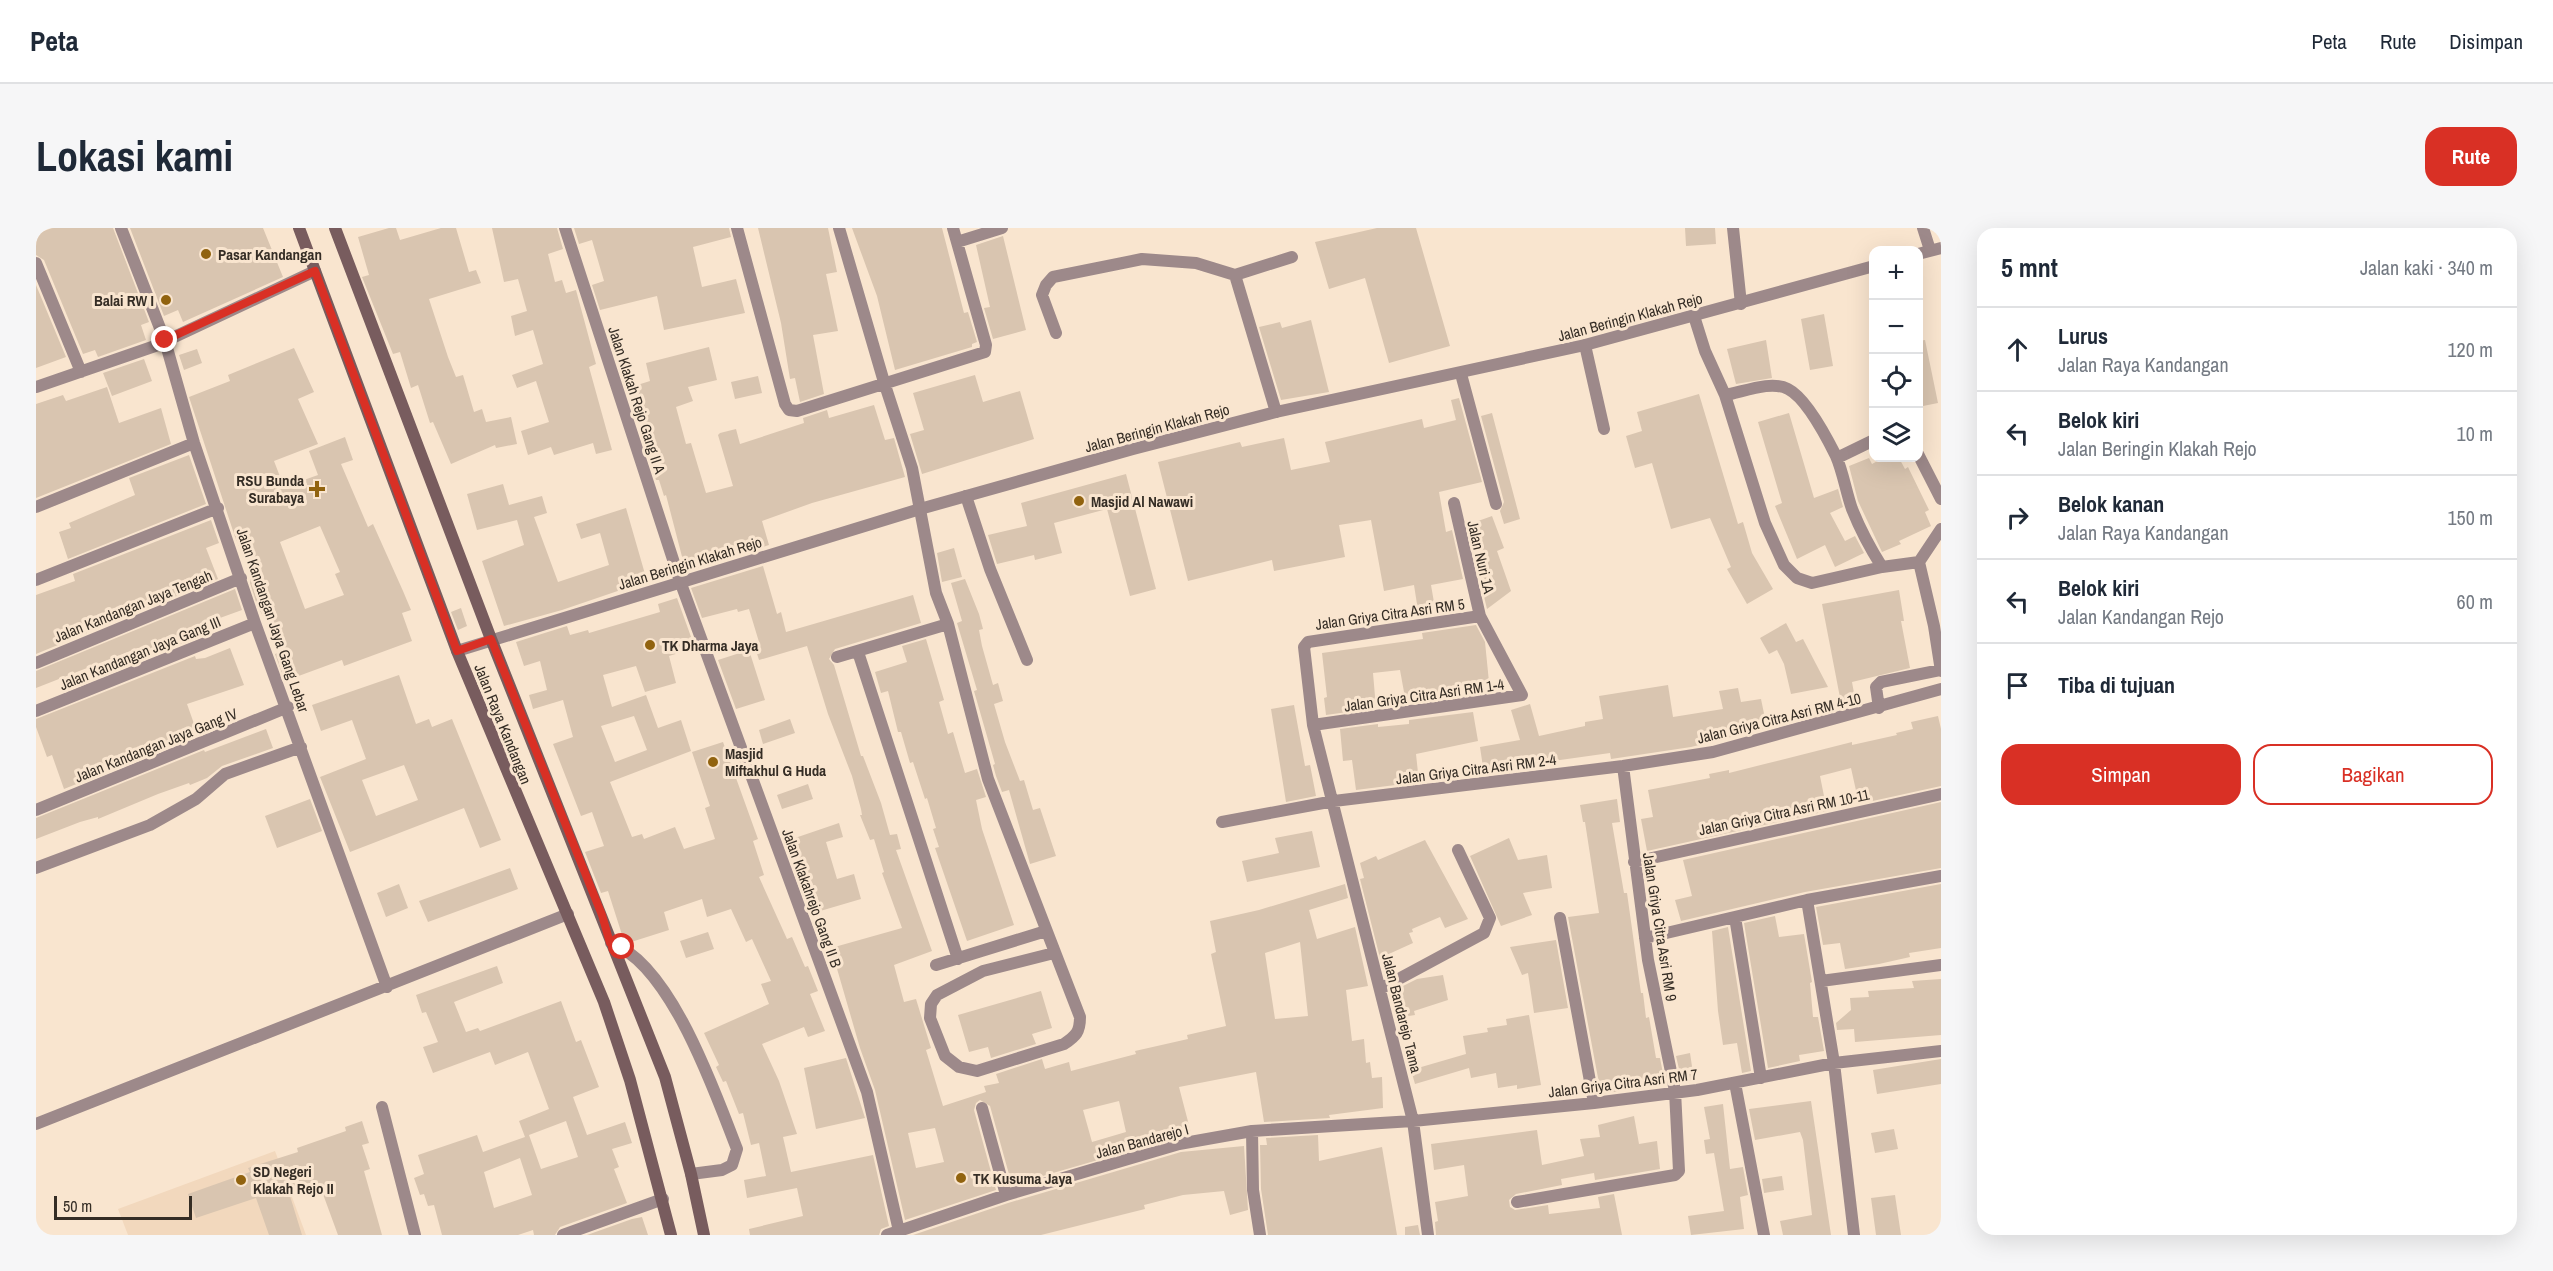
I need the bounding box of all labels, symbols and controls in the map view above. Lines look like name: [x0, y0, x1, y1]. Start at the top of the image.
text: Peta: [30, 22, 79, 60]
text: Peta: [2311, 27, 2347, 56]
text: Rute: [2380, 27, 2416, 56]
text: Disimpan: [2449, 27, 2523, 56]
button: Rute: [2425, 127, 2517, 186]
text: Lokasi kami: [36, 128, 233, 184]
place label: Pasar Kandangan: [218, 244, 322, 265]
map controls: [1869, 246, 1923, 462]
button: +: [1869, 246, 1923, 300]
marker: Pasar Kandangan: [199, 247, 213, 261]
text: 5 mnt: [2001, 250, 2058, 285]
text: Jalan kaki · 340 m: [2360, 254, 2493, 281]
street label: Jalan Beringin Klakah Rejo: [1555, 288, 1705, 346]
place label: Balai RW I: [94, 290, 154, 311]
marker: Balai RW I: [159, 293, 173, 307]
button: −: [1869, 300, 1923, 354]
text: Lurus: [2058, 321, 2108, 351]
street label: Jalan Klakah Rejo Gang II A: [603, 324, 671, 477]
route end: [151, 326, 177, 352]
icon: ahead: [2001, 333, 2034, 366]
text: 120 m: [2447, 336, 2493, 363]
text: Jalan Raya Kandangan: [2058, 351, 2229, 378]
button: locate: [1869, 354, 1923, 408]
street label: Jalan Beringin Klakah Rejo: [1082, 399, 1232, 457]
text: Belok kiri: [2058, 405, 2139, 435]
button: layers: [1869, 408, 1923, 462]
icon: left: [2001, 417, 2034, 450]
text: 10 m: [2457, 420, 2493, 447]
text: Jalan Beringin Klakah Rejo: [2058, 435, 2257, 462]
place label: RSU Bunda Surabaya: [236, 470, 304, 508]
marker: RSU Bunda Surabaya: [308, 480, 326, 498]
text: Belok kanan: [2058, 489, 2164, 519]
place label: Masjid Al Nawawi: [1091, 491, 1193, 512]
marker: Masjid Al Nawawi: [1072, 494, 1086, 508]
icon: right: [2001, 501, 2034, 534]
text: 150 m: [2447, 504, 2493, 531]
street label: Jalan Nuri 1A: [1462, 518, 1500, 596]
text: Jalan Raya Kandangan: [2058, 519, 2229, 546]
street label: Jalan Kandangan Jaya Gang Lebar: [232, 525, 314, 715]
street label: Jalan Beringin Klakah Rejo: [616, 531, 764, 595]
street label: Jalan Kandangan Jaya Tengah: [51, 565, 215, 647]
text: Belok kiri: [2058, 573, 2139, 603]
icon: left: [2001, 585, 2034, 618]
text: 60 m: [2457, 588, 2493, 615]
street label: Jalan Griya Citra Asri RM 5: [1314, 593, 1466, 635]
text: Jalan Kandangan Rejo: [2058, 603, 2224, 630]
street label: Jalan Kandangan Jaya Gang III: [56, 611, 224, 695]
place label: TK Dharma Jaya: [662, 635, 759, 656]
marker: TK Dharma Jaya: [643, 638, 657, 652]
street label: Jalan Raya Kandangan: [469, 661, 537, 787]
icon: arrive: [2001, 669, 2034, 702]
text: Tiba di tujuan: [2058, 670, 2175, 700]
street label: Jalan Griya Citra Asri RM 1-4: [1343, 673, 1505, 717]
street label: Jalan Griya Citra Asri RM 4-10: [1695, 687, 1863, 749]
street label: Jalan Kandangan Jaya Gang IV: [72, 702, 241, 787]
place label: Masjid Miftakhul G Huda: [725, 743, 826, 781]
button: Simpan: [2001, 744, 2241, 805]
button: Bagikan: [2253, 744, 2493, 805]
street label: Jalan Griya Citra Asri RM 2-4: [1395, 749, 1557, 789]
marker: Masjid Miftakhul G Huda: [706, 755, 720, 769]
street label: Jalan Griya Citra Asri RM 10-11: [1697, 784, 1871, 840]
street label: Jalan Klakahrejo Gang II B: [777, 826, 847, 970]
street label: Jalan Griya Citra Asri RM 9: [1638, 851, 1682, 1003]
route start: [608, 933, 634, 959]
street label: Jalan Bandarejo Tama: [1377, 951, 1427, 1075]
street label: Jalan Griya Citra Asri RM 7: [1547, 1063, 1699, 1103]
street label: Jalan Bandarejo I: [1093, 1118, 1191, 1164]
place label: SD Negeri Klakah Rejo II: [253, 1161, 334, 1199]
place label: TK Kusuma Jaya: [973, 1168, 1072, 1189]
marker: TK Kusuma Jaya: [954, 1171, 968, 1185]
marker: SD Negeri Klakah Rejo II: [234, 1173, 248, 1187]
scale bar: [54, 1193, 192, 1220]
text: 50 m: [63, 1195, 92, 1217]

